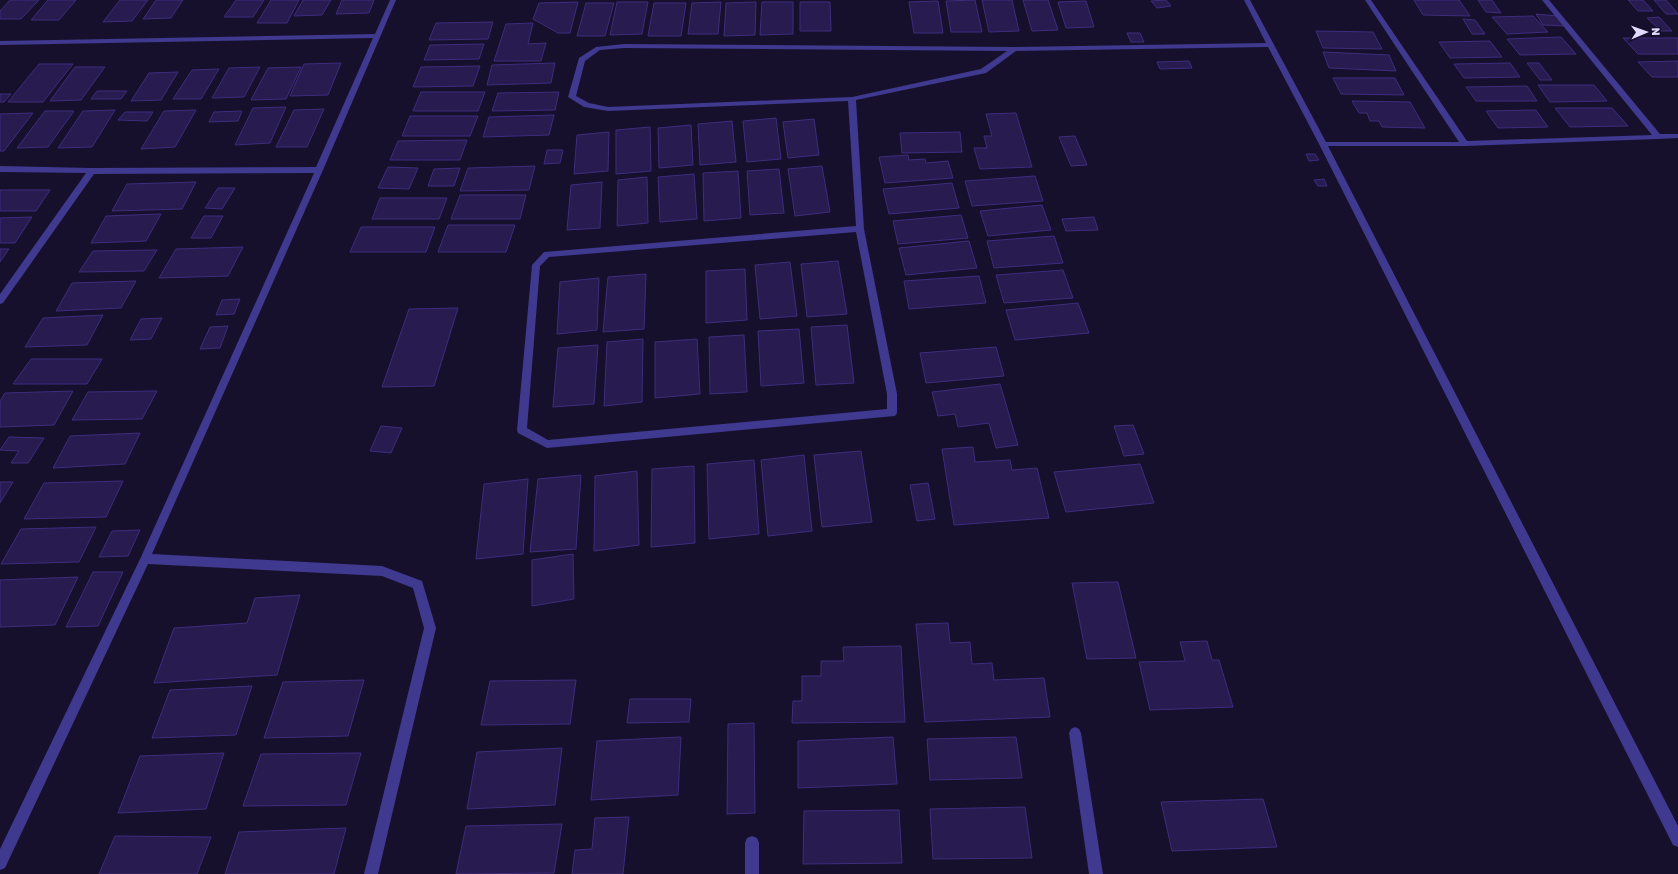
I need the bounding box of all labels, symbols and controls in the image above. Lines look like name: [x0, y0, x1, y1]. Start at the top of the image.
north arrow: [1626, 12, 1666, 52]
text: N: [1649, 27, 1662, 36]

